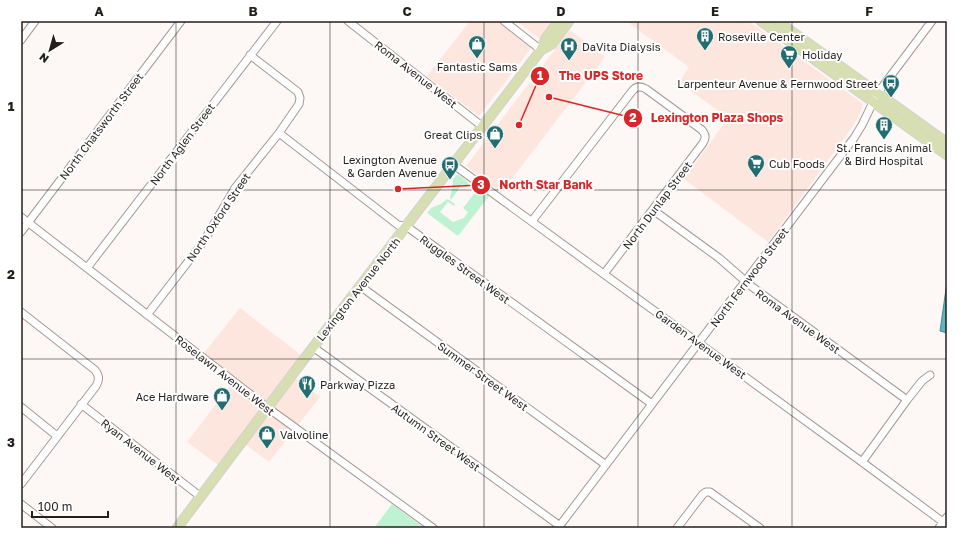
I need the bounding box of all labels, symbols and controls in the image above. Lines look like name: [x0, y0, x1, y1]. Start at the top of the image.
text: A: [94, 3, 104, 19]
text: B: [248, 3, 258, 19]
text: C: [402, 3, 412, 19]
text: D: [556, 3, 566, 19]
text: E: [711, 3, 719, 19]
text: F: [865, 3, 873, 19]
building icon: Roseville Center: [695, 26, 715, 51]
north arrow: [30, 30, 70, 70]
place label: Roseville Center: [718, 30, 805, 43]
shop icon: Fantastic Sams: [467, 34, 487, 59]
hospital icon: DaVita Dialysis: [559, 36, 579, 61]
street label: Roma Avenue West: [372, 38, 460, 110]
place label: DaVita Dialysis: [582, 40, 661, 53]
supermarket icon: Holiday: [779, 44, 799, 69]
place label: Holiday: [802, 48, 842, 61]
text: N: [36, 51, 51, 66]
place label: Fantastic Sams: [437, 60, 517, 73]
callout: The UPS Store: [530, 64, 651, 88]
text: 1: [537, 68, 543, 83]
text: The UPS Store: [559, 68, 643, 83]
street label: North Chatsworth Street: [57, 70, 145, 182]
bus stop icon: Larpenteur Avenue & Fernwood Street: [881, 73, 901, 98]
place label: Larpenteur Avenue & Fernwood Street: [677, 77, 878, 90]
text: 1: [8, 98, 15, 114]
street label: North Aglen Street: [147, 100, 217, 188]
callout: Lexington Plaza Shops: [623, 106, 791, 130]
text: 2: [629, 110, 637, 125]
text: Lexington Plaza Shops: [651, 110, 784, 125]
building icon: St. Francis Animal & Bird Hospital: [874, 115, 894, 140]
shop icon: Great Clips: [485, 124, 505, 149]
place label: Great Clips: [424, 128, 482, 141]
place label: St. Francis Animal & Bird Hospital: [836, 141, 932, 167]
place label: Lexington Avenue & Garden Avenue: [343, 153, 437, 179]
supermarket icon: Cub Foods: [746, 153, 766, 178]
bus stop icon: Lexington Avenue & Garden Avenue: [440, 155, 460, 180]
place label: Cub Foods: [769, 157, 825, 170]
street label: North Dunlap Street: [620, 159, 694, 251]
street label: North Oxford Street: [183, 170, 253, 264]
callout: North Star Bank: [471, 173, 601, 197]
text: 3: [477, 177, 485, 192]
text: North Star Bank: [499, 177, 593, 192]
street label: North Fernwood Street: [707, 225, 791, 329]
street label: Ruggles Street West: [418, 232, 512, 306]
street label: Lexington Avenue North: [314, 235, 402, 343]
text: 2: [7, 266, 15, 282]
street label: Roma Avenue West: [753, 286, 843, 356]
street label: Garden Avenue West: [653, 307, 749, 381]
street label: Roselawn Avenue West: [173, 332, 277, 418]
street label: Summer Street West: [435, 339, 531, 413]
restaurant icon: Parkway Pizza: [297, 374, 317, 399]
place label: Parkway Pizza: [320, 378, 395, 391]
shop icon: Ace Hardware: [212, 386, 232, 411]
place label: Ace Hardware: [136, 390, 209, 403]
street label: Autumn Street West: [389, 401, 483, 473]
street label: Ryan Avenue West: [99, 416, 183, 486]
shop icon: Valvoline: [257, 424, 277, 449]
place label: Valvoline: [280, 428, 328, 441]
text: 3: [7, 434, 15, 450]
scale bar: [32, 493, 108, 519]
text: 100 m: [38, 499, 72, 514]

